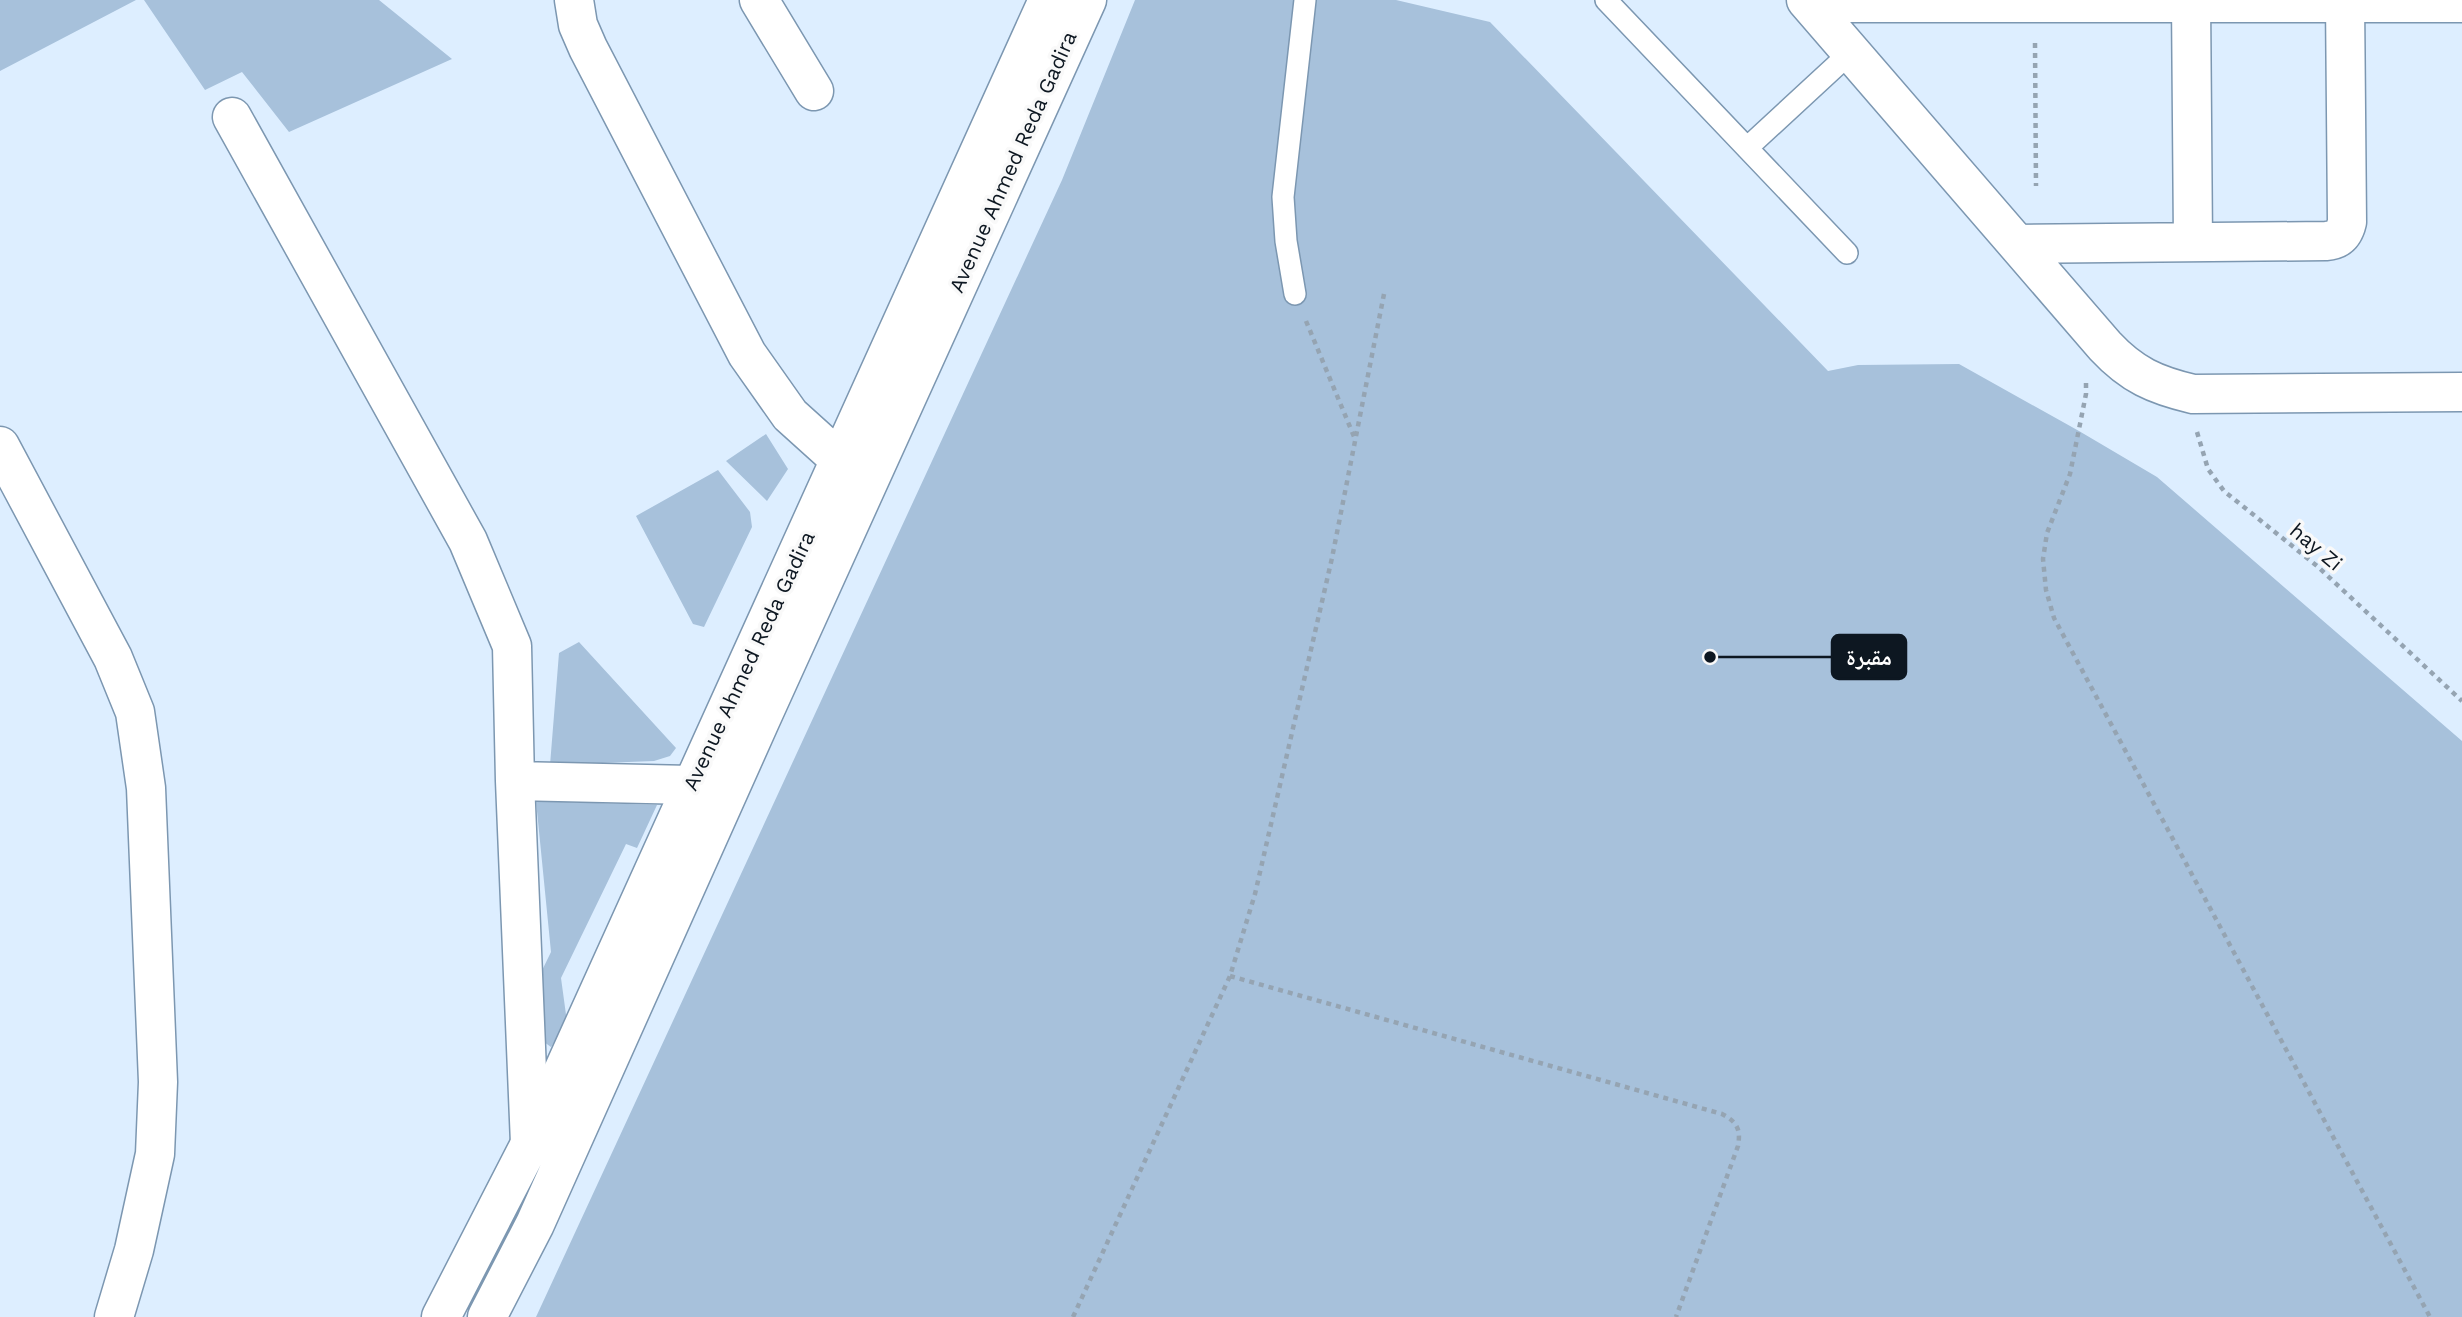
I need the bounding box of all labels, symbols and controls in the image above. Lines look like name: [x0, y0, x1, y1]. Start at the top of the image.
street label: Avenue Ahmed Reda Gadira: [943, 27, 1082, 296]
street label: hay Zi: [2285, 518, 2348, 576]
street label: Avenue Ahmed Reda Gadira: [677, 527, 820, 794]
callout: مقبرة: [1832, 635, 1906, 679]
text: مقبرة: [1846, 644, 1892, 671]

